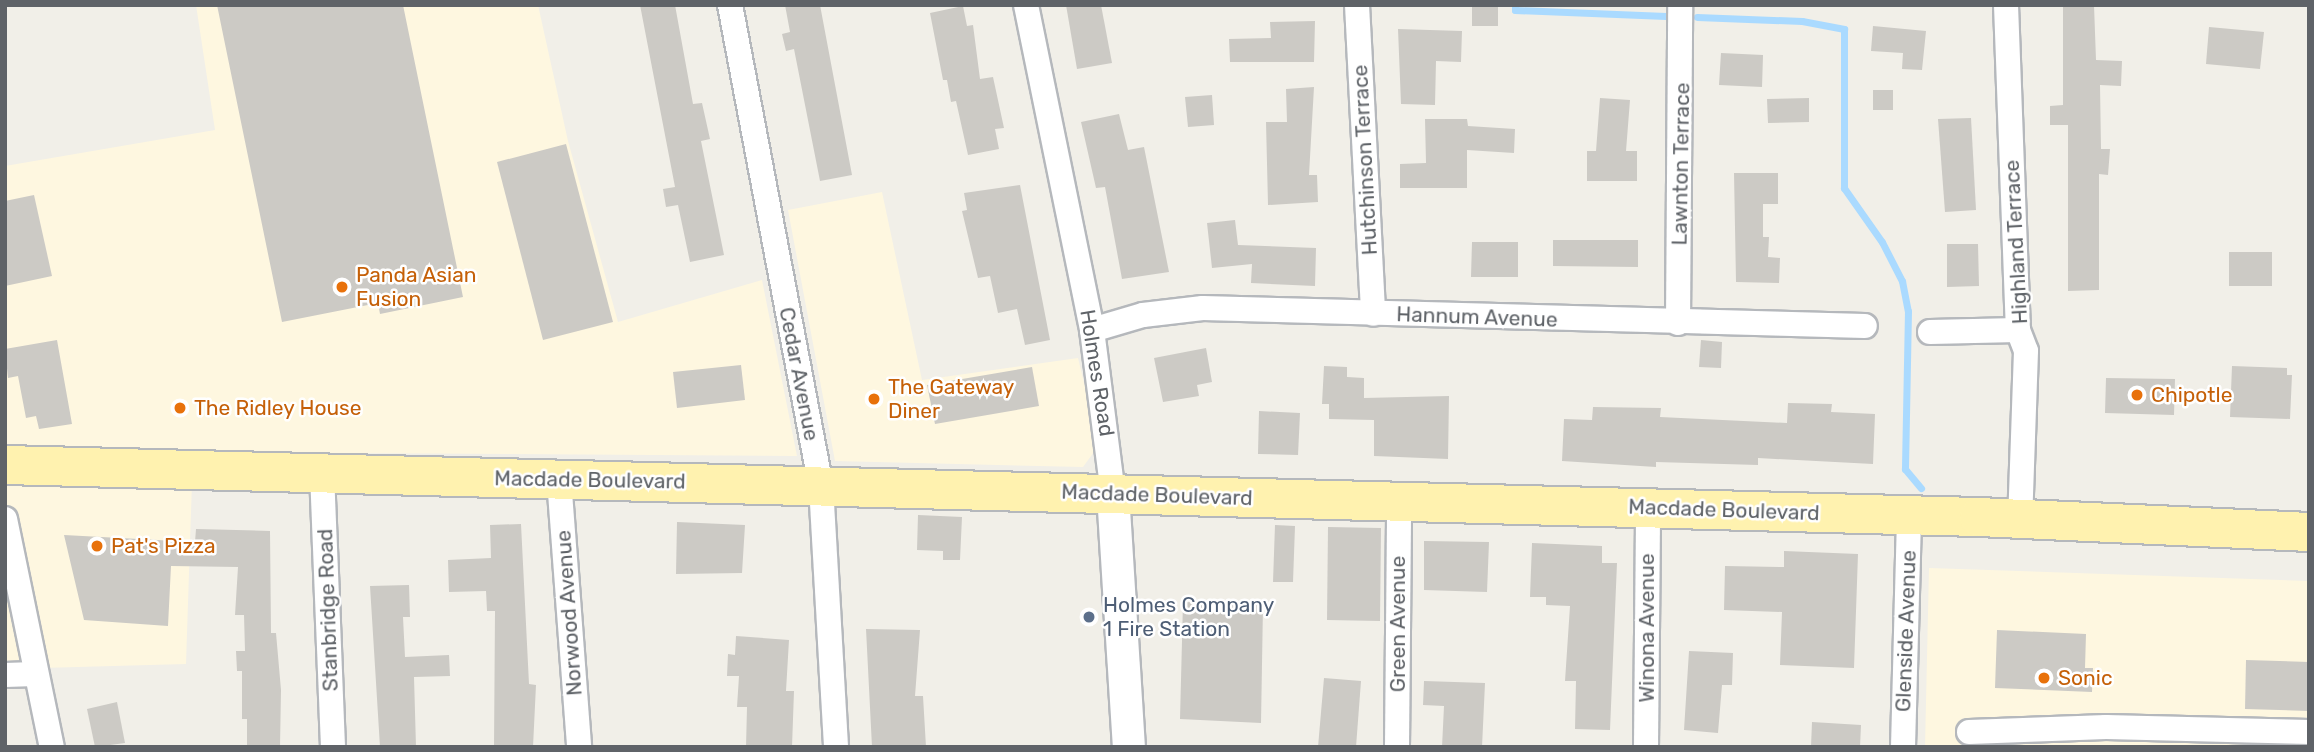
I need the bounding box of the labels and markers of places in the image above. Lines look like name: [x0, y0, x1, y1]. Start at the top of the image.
place label: Panda Asian Fusion: [356, 262, 477, 312]
marker: Panda Asian Fusion: [334, 279, 350, 295]
place label: The Gateway Diner: [888, 374, 1014, 424]
place label: Chipotle: [2151, 382, 2232, 408]
marker: Chipotle: [2129, 387, 2145, 403]
marker: The Gateway Diner: [866, 391, 882, 407]
place label: The Ridley House: [194, 395, 362, 421]
marker: The Ridley House: [172, 400, 188, 416]
place label: Pat's Pizza: [111, 533, 215, 559]
marker: Pat's Pizza: [89, 538, 105, 554]
place label: Holmes Company 1 Fire Station: [1103, 592, 1274, 642]
marker: Holmes Company 1 Fire Station: [1081, 609, 1097, 625]
place label: Sonic: [2058, 665, 2113, 691]
marker: Sonic: [2036, 670, 2052, 686]

